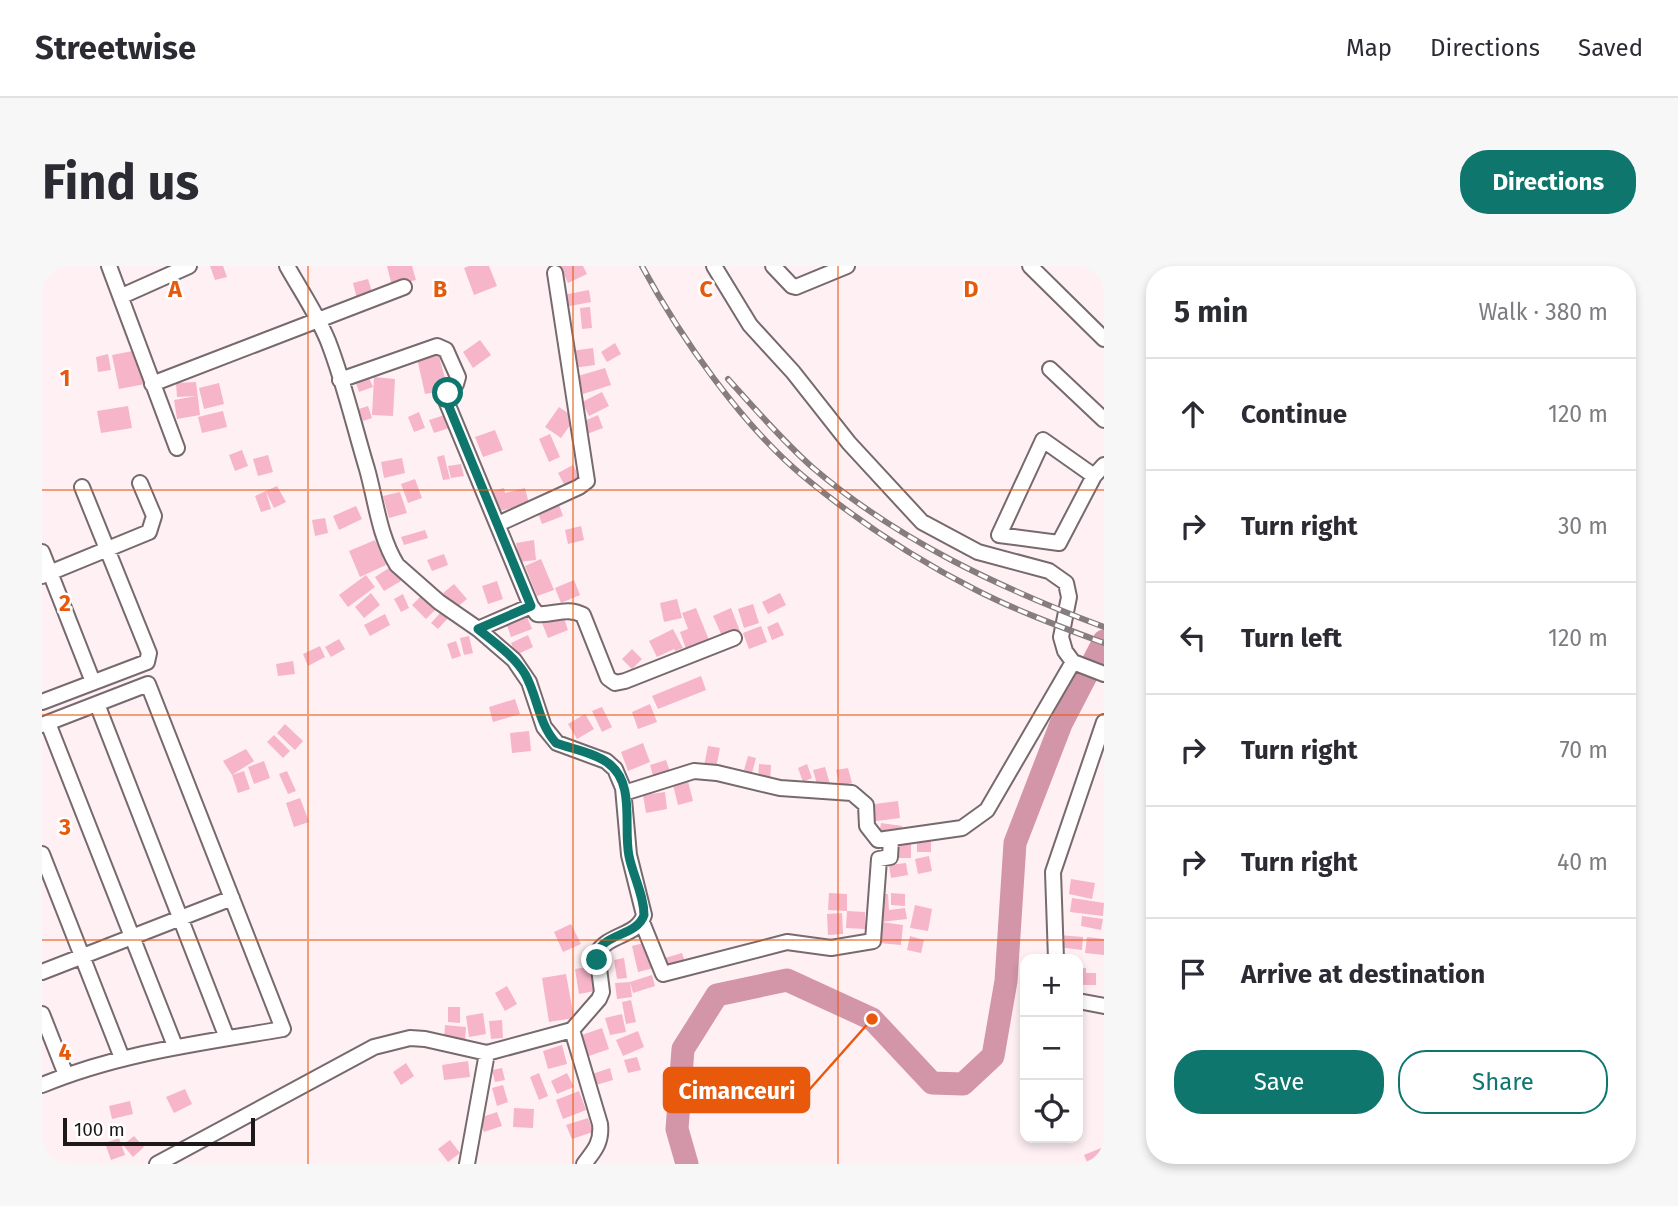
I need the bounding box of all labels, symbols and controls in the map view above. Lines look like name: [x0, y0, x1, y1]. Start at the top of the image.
text: Streetwise: [35, 28, 196, 68]
text: Map: [1346, 34, 1392, 62]
text: Directions: [1430, 34, 1540, 62]
text: Saved: [1578, 34, 1643, 62]
button: Directions: [1460, 150, 1636, 214]
text: Find us: [42, 153, 199, 212]
text: A: [167, 275, 182, 303]
text: B: [433, 275, 447, 303]
text: C: [699, 275, 713, 303]
text: D: [964, 275, 979, 303]
text: 5 min: [1174, 294, 1248, 330]
text: Walk · 380 m: [1478, 298, 1608, 326]
text: 1: [60, 364, 70, 392]
route start: [432, 377, 463, 408]
icon: ahead: [1174, 395, 1212, 433]
text: Continue: [1241, 399, 1347, 430]
text: 120 m: [1548, 400, 1608, 428]
icon: right: [1174, 507, 1212, 545]
text: Turn right: [1241, 511, 1358, 542]
text: 30 m: [1558, 512, 1608, 540]
text: 2: [59, 589, 71, 617]
icon: left: [1174, 619, 1212, 657]
text: Turn left: [1241, 623, 1342, 654]
text: 120 m: [1548, 624, 1608, 652]
icon: right: [1174, 731, 1212, 769]
text: Turn right: [1241, 735, 1358, 766]
text: 70 m: [1559, 736, 1608, 764]
text: 3: [58, 813, 71, 841]
icon: right: [1174, 843, 1212, 881]
text: Turn right: [1241, 847, 1358, 878]
text: 40 m: [1557, 848, 1608, 876]
route end: [581, 944, 612, 975]
map controls: [1020, 954, 1083, 1143]
button: +: [1020, 954, 1083, 1017]
icon: arrive: [1174, 955, 1212, 993]
text: Arrive at destination: [1241, 959, 1485, 990]
button: −: [1020, 1017, 1083, 1080]
text: 4: [59, 1038, 72, 1066]
button: Save: [1174, 1050, 1384, 1114]
button: Share: [1398, 1050, 1608, 1114]
callout: Cimanceuri: [664, 1068, 809, 1112]
text: Cimanceuri: [678, 1077, 796, 1105]
button: locate: [1020, 1080, 1083, 1143]
scale bar: [63, 1115, 256, 1147]
text: 100 m: [74, 1118, 125, 1141]

